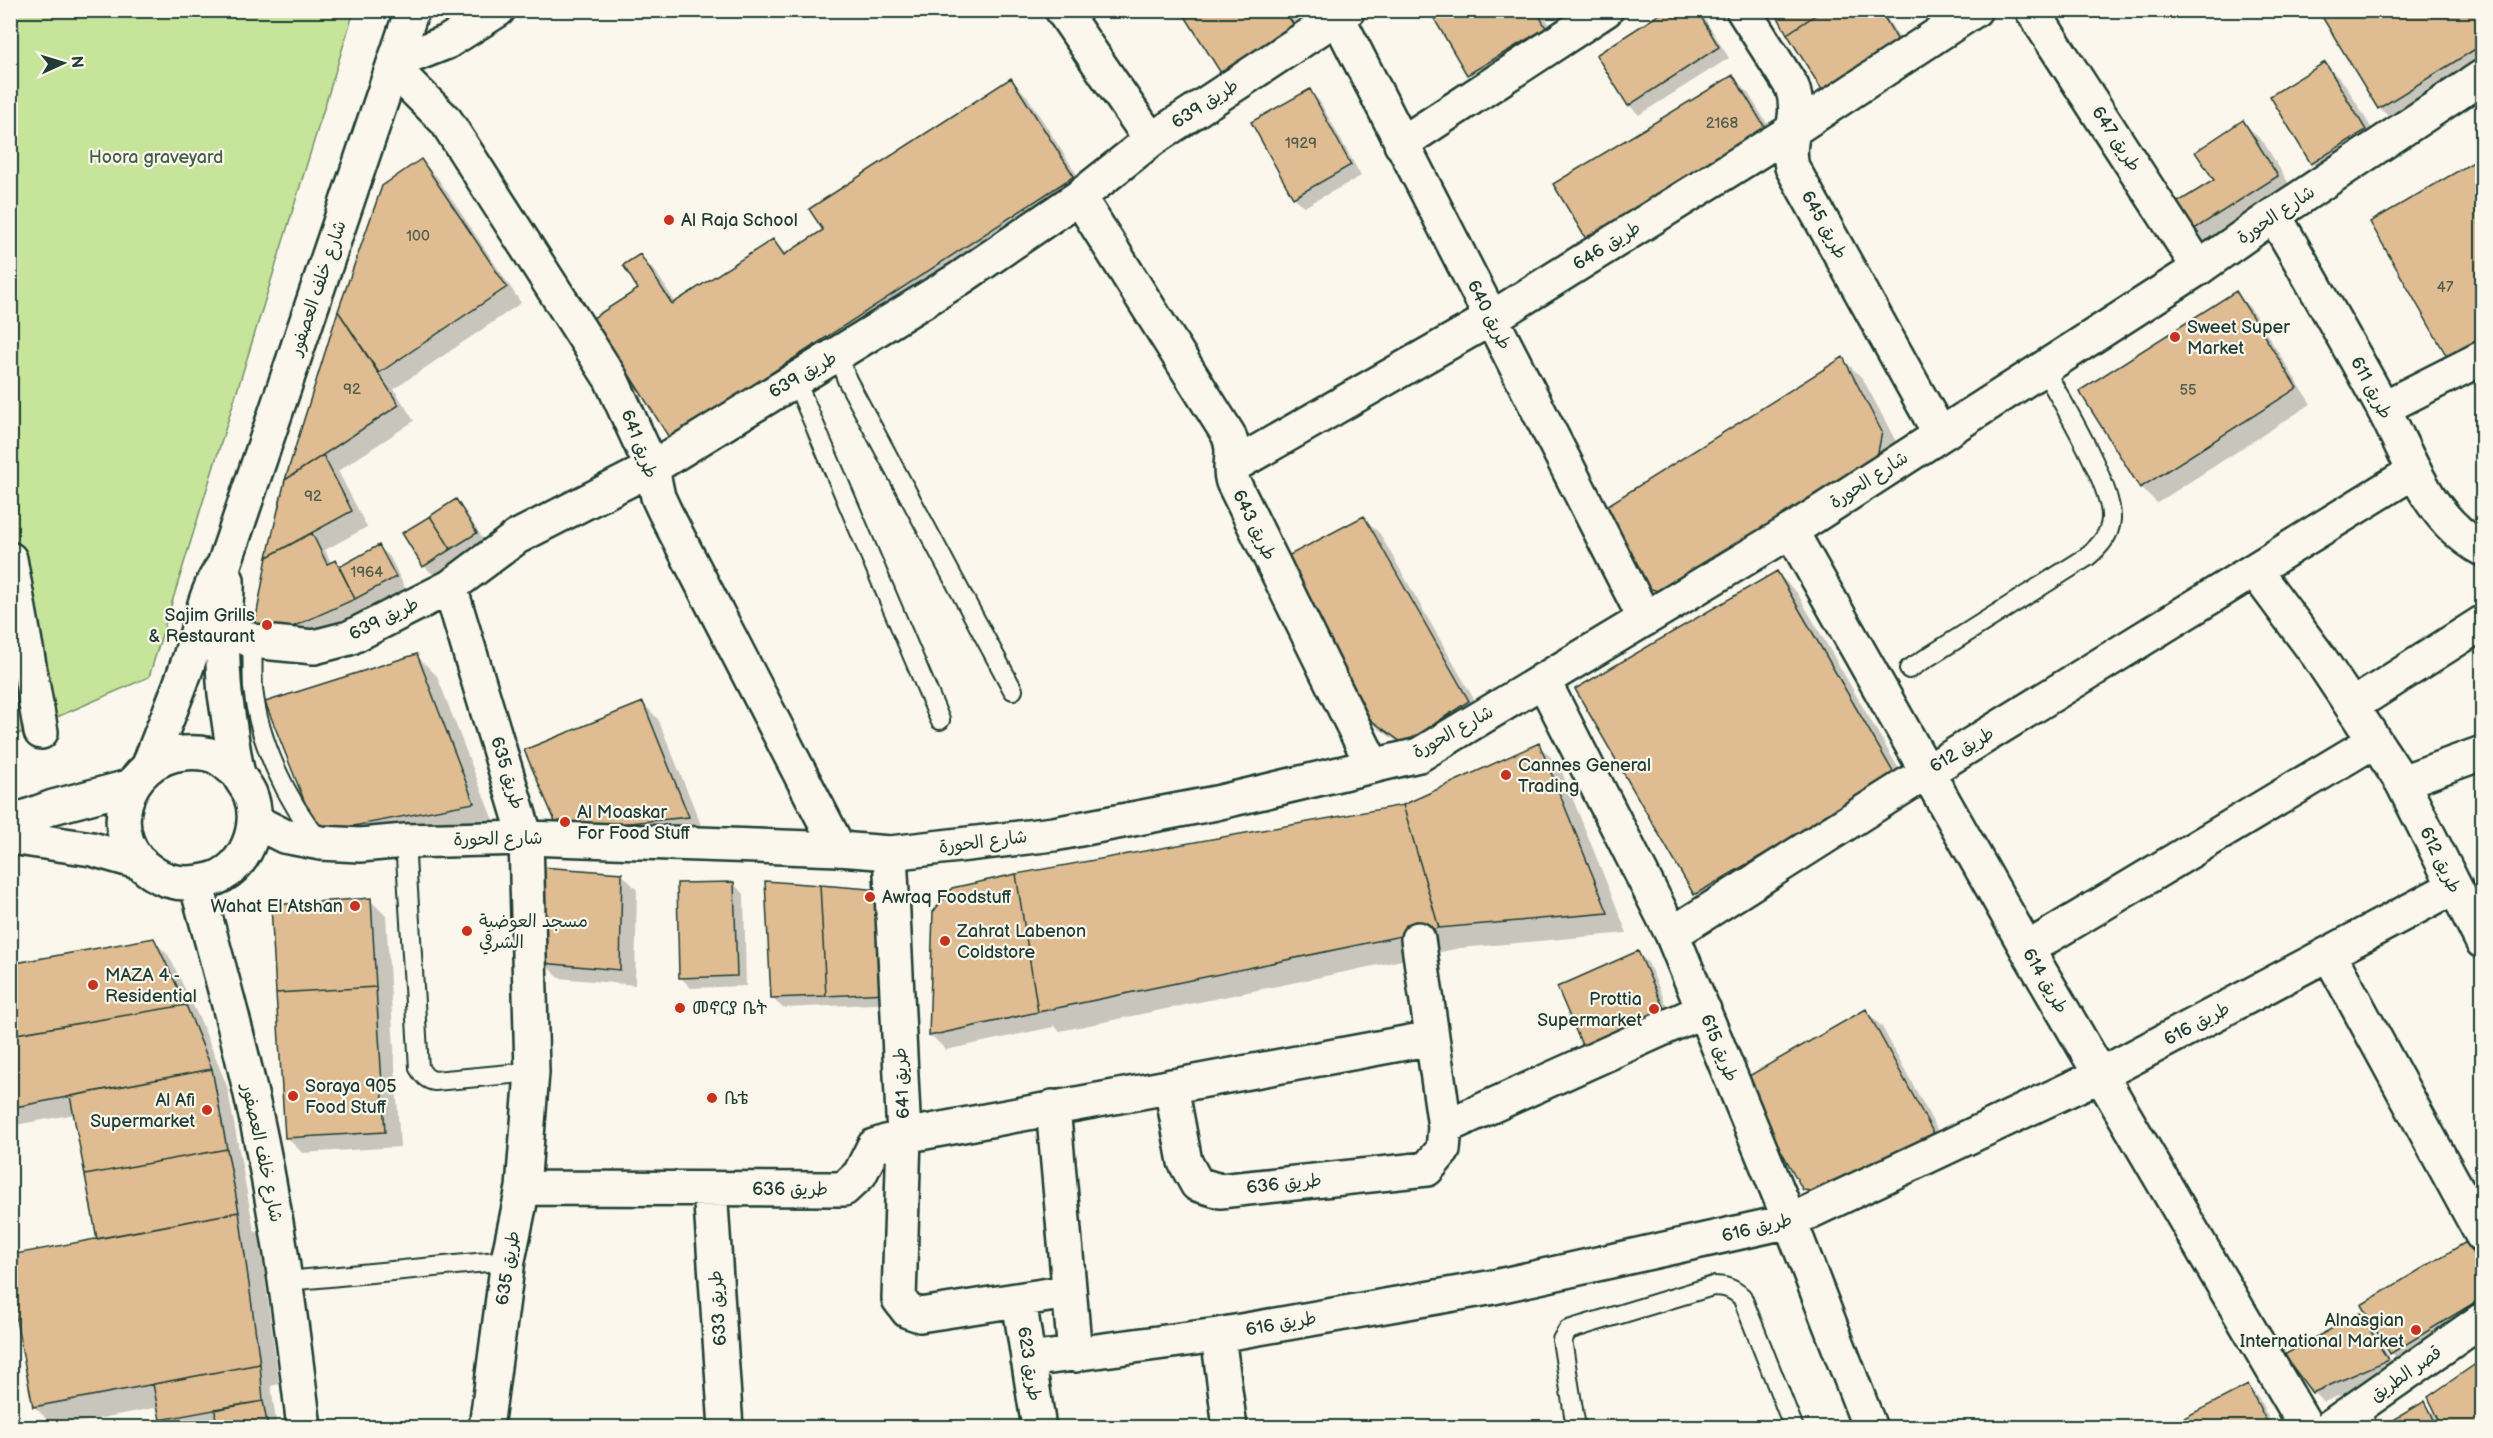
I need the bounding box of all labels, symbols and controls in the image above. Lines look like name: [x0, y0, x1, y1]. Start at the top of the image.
north arrow: [33, 33, 93, 93]
text: N: [67, 55, 86, 69]
street label: طريق 639: [1168, 75, 1242, 133]
street label: طريق 647: [2087, 102, 2145, 176]
house number: 2168: [1706, 114, 1738, 133]
house number: 1929: [1285, 134, 1317, 153]
park label: Hoora graveyard: [89, 147, 223, 168]
street label: شارع الحورة: [2233, 181, 2319, 249]
street label: طريق 645: [1797, 187, 1851, 263]
place label: Al Raja School: [681, 210, 798, 231]
marker: Al Raja School: [662, 213, 676, 227]
street label: طريق 646: [1569, 217, 1645, 275]
street label: شارع خلف العصفور: [284, 218, 352, 360]
house number: 100: [406, 227, 430, 246]
street label: طريق 640: [1463, 277, 1515, 353]
house number: 47: [2437, 278, 2454, 297]
place label: Sweet Super Market: [2187, 317, 2290, 359]
marker: Sweet Super Market: [2168, 330, 2182, 344]
street label: طريق 639: [765, 347, 841, 403]
street label: طريق 611: [2346, 353, 2396, 423]
house number: 92: [343, 380, 361, 399]
house number: 55: [2179, 381, 2197, 400]
street label: طريق 641: [616, 407, 662, 481]
street label: شارع الحورة: [1826, 447, 1913, 514]
street label: طريق 643: [1228, 486, 1280, 564]
house number: 92: [304, 487, 322, 506]
house number: 1964: [351, 563, 383, 582]
street label: طريق 639: [346, 593, 422, 645]
place label: Sajim Grills & Restaurant: [149, 605, 255, 647]
marker: Sajim Grills & Restaurant: [260, 618, 274, 632]
street label: شارع الحورة: [1409, 701, 1498, 764]
street label: طريق 612: [1926, 723, 1998, 777]
street label: طريق 635: [486, 734, 528, 812]
place label: Cannes General Trading: [1518, 755, 1651, 797]
marker: Cannes General Trading: [1499, 768, 1513, 782]
place label: Al Moaskar For Food Stuff: [577, 802, 691, 844]
marker: Al Moaskar For Food Stuff: [558, 815, 572, 829]
street label: طريق 612: [2415, 823, 2465, 897]
street label: شارع الحورة: [937, 826, 1029, 859]
street label: شارع الحورة: [453, 828, 543, 851]
place label: Awraq Foodstuff: [882, 887, 1012, 908]
marker: Awraq Foodstuff: [863, 890, 877, 904]
place label: Wahat El Atshan: [211, 896, 343, 917]
marker: Wahat El Atshan: [348, 899, 362, 913]
place label: مسجد العوضية الشرقي: [479, 911, 588, 955]
place label: Zahrat Labenon Coldstore: [956, 921, 1086, 963]
marker: مسجد العوضية الشرقي: [460, 924, 474, 938]
marker: Zahrat Labenon Coldstore: [938, 934, 952, 948]
street label: طريق 614: [2018, 945, 2072, 1017]
place label: MAZA 4 - Residential: [105, 965, 197, 1007]
marker: MAZA 4 - Residential: [86, 978, 100, 992]
place label: Prottia Supermarket: [1537, 989, 1642, 1031]
place label: መኖርያ ቤት: [692, 998, 767, 1019]
street label: طريق 616: [2160, 998, 2234, 1050]
marker: መኖርያ ቤት: [673, 1001, 687, 1015]
marker: Prottia Supermarket: [1647, 1002, 1661, 1016]
street label: طريق 615: [1696, 1011, 1742, 1085]
street label: طريق 641: [890, 1047, 914, 1119]
place label: Soraya 905 Food Stuff: [305, 1076, 396, 1118]
street label: شارع خلف العصفور: [236, 1080, 287, 1224]
place label: ቤቴ: [724, 1088, 748, 1109]
marker: Soraya 905 Food Stuff: [286, 1089, 300, 1103]
place label: Al Afi Supermarket: [90, 1090, 195, 1132]
marker: ቤቴ: [705, 1091, 719, 1105]
marker: Al Afi Supermarket: [200, 1103, 214, 1117]
street label: طريق 636: [1245, 1170, 1323, 1198]
street label: طريق 636: [752, 1179, 828, 1200]
street label: طريق 616: [1720, 1209, 1794, 1247]
street label: طريق 635: [492, 1229, 524, 1307]
street label: طريق 633: [705, 1269, 731, 1347]
street label: طريق 616: [1244, 1307, 1318, 1341]
place label: Alnasgian International Market: [2240, 1310, 2404, 1352]
marker: Alnasgian International Market: [2409, 1323, 2423, 1337]
street label: طريق 623: [1013, 1325, 1045, 1403]
street label: قصر الطريق: [2366, 1342, 2446, 1406]

